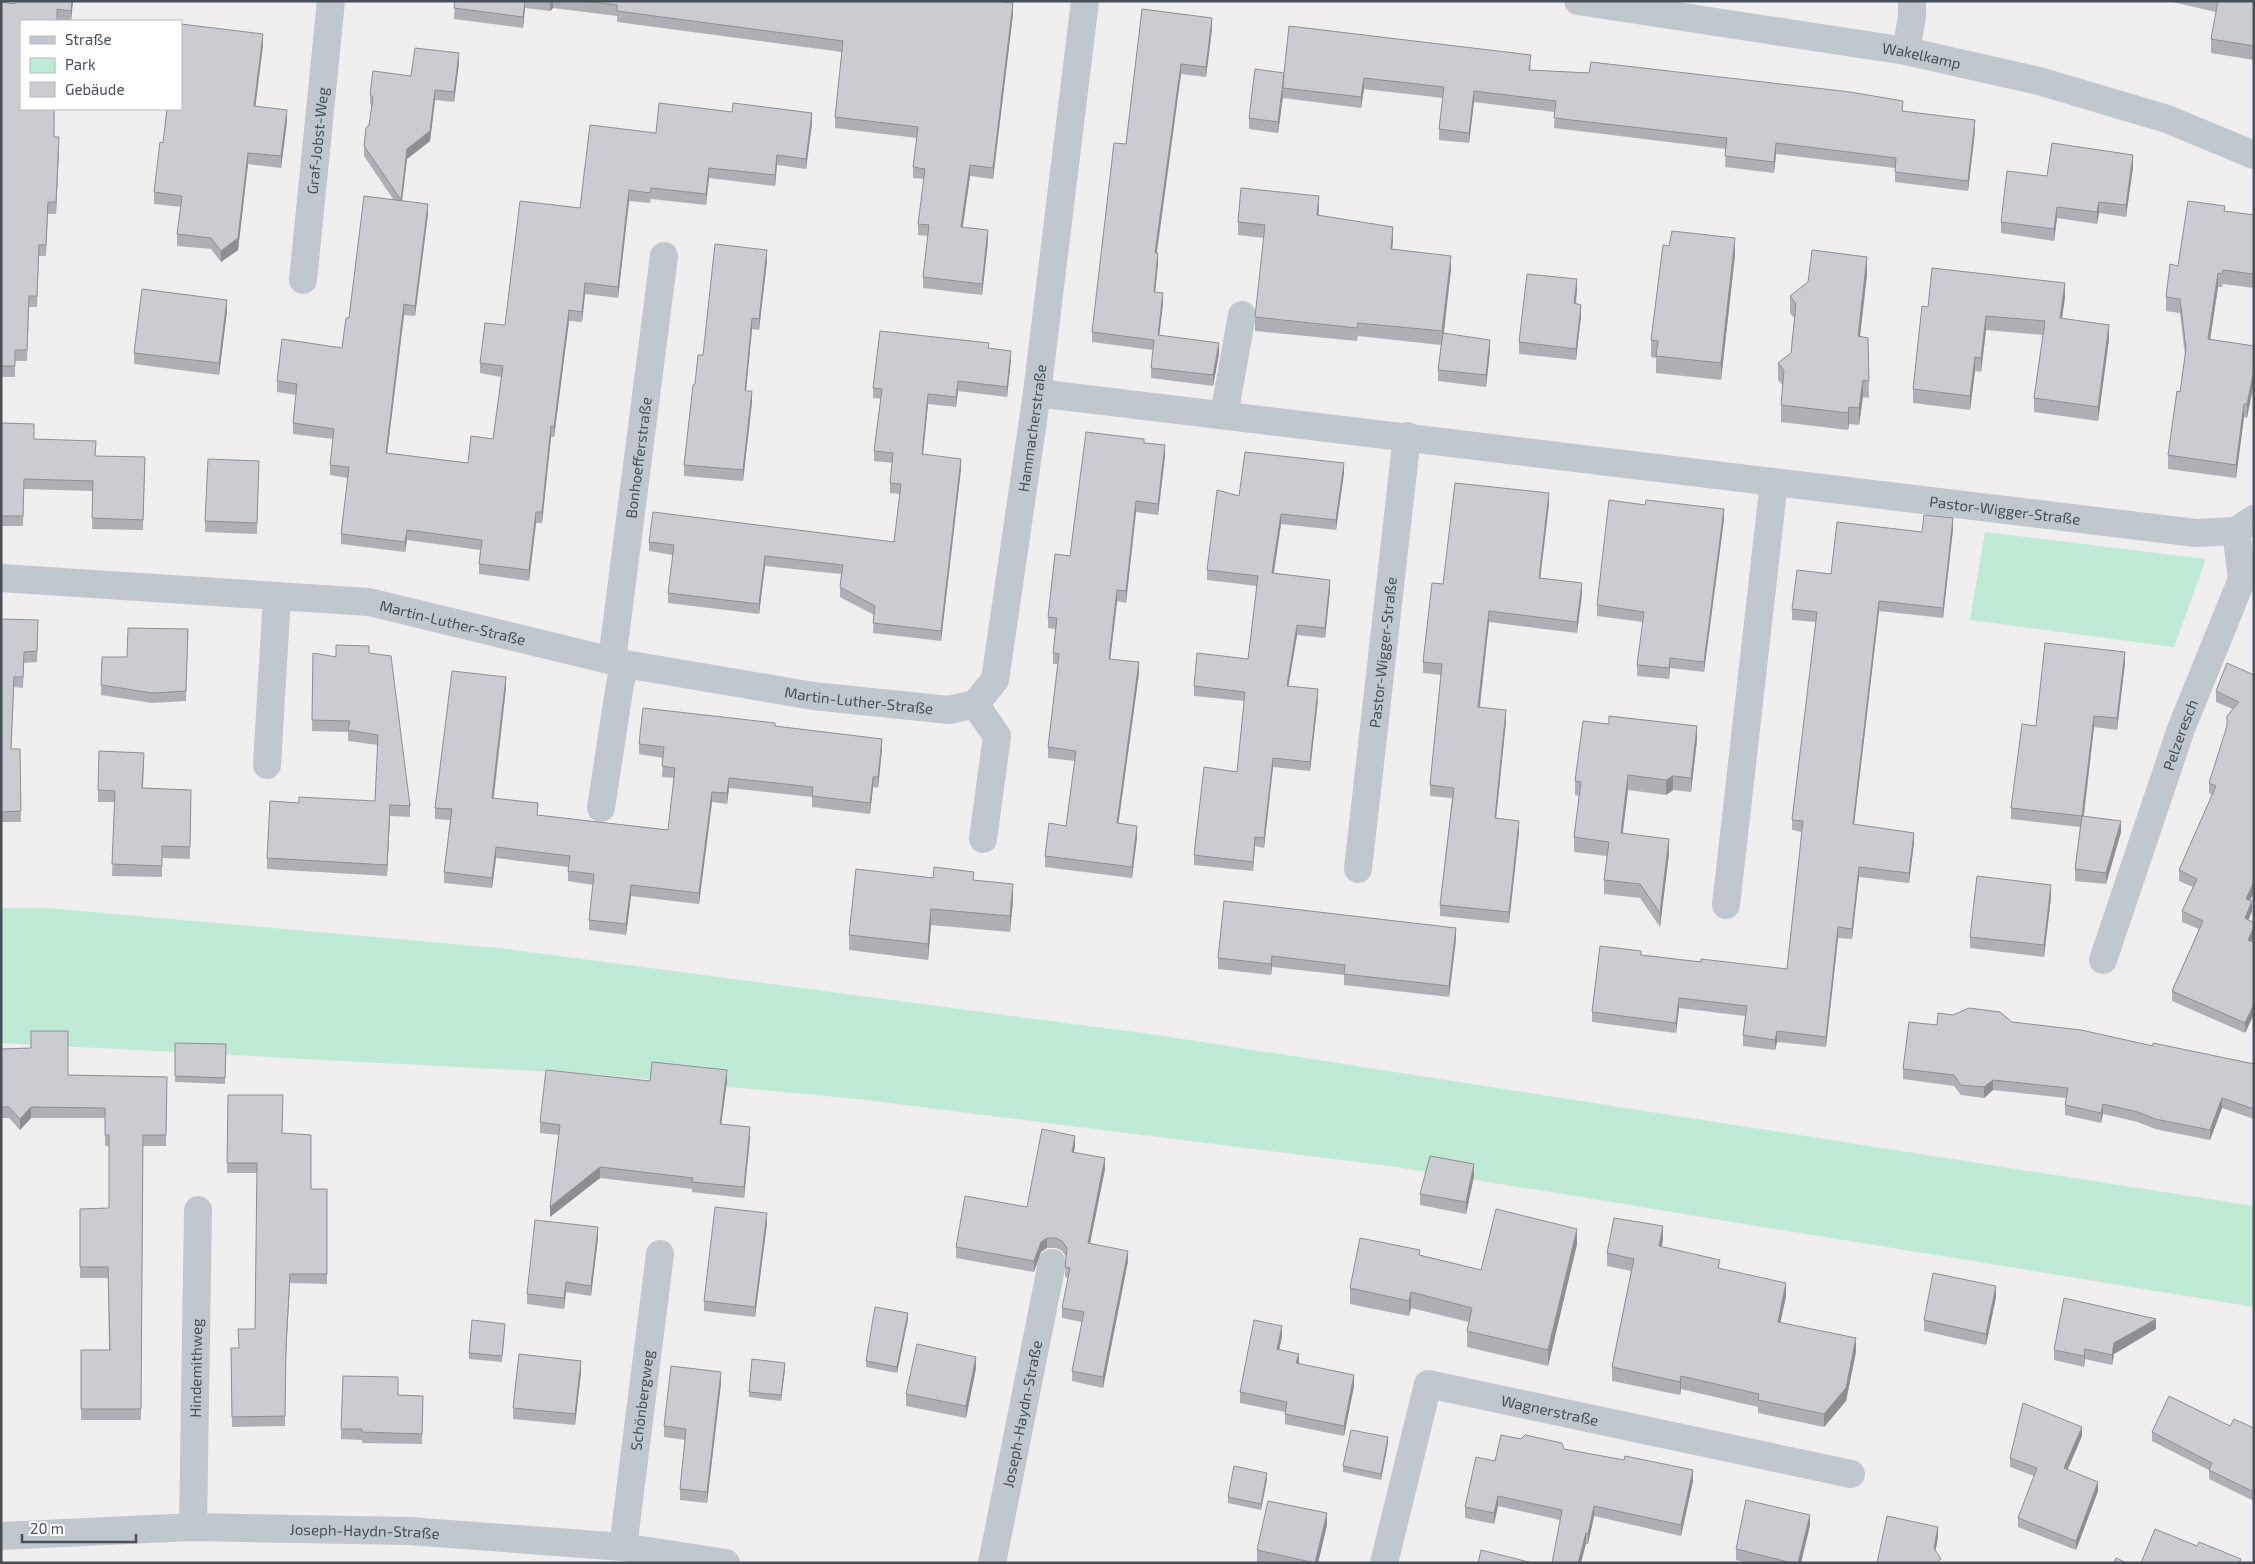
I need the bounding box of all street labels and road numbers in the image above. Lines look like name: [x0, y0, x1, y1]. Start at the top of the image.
street label: Wakelkamp: [1881, 39, 1963, 72]
street label: Graf-Jobst-Weg: [303, 86, 331, 195]
street label: Hammacherstraße: [1014, 363, 1049, 493]
street label: Bonhoefferstraße: [621, 396, 655, 519]
street label: Pastor-Wigger-Straße: [1928, 492, 2081, 528]
street label: Pastor-Wigger-Straße: [1365, 576, 1400, 729]
street label: Martin-Luther-Straße: [378, 596, 528, 649]
street label: Martin-Luther-Straße: [783, 682, 934, 717]
street label: Pelzeresch: [2159, 696, 2201, 773]
street label: Hindemithweg: [186, 1318, 205, 1418]
street label: Joseph-Haydn-Straße: [998, 1339, 1045, 1489]
street label: Schönbergweg: [626, 1348, 657, 1452]
street label: Wagnerstraße: [1500, 1391, 1600, 1429]
street label: Joseph-Haydn-Straße: [290, 1520, 440, 1542]

